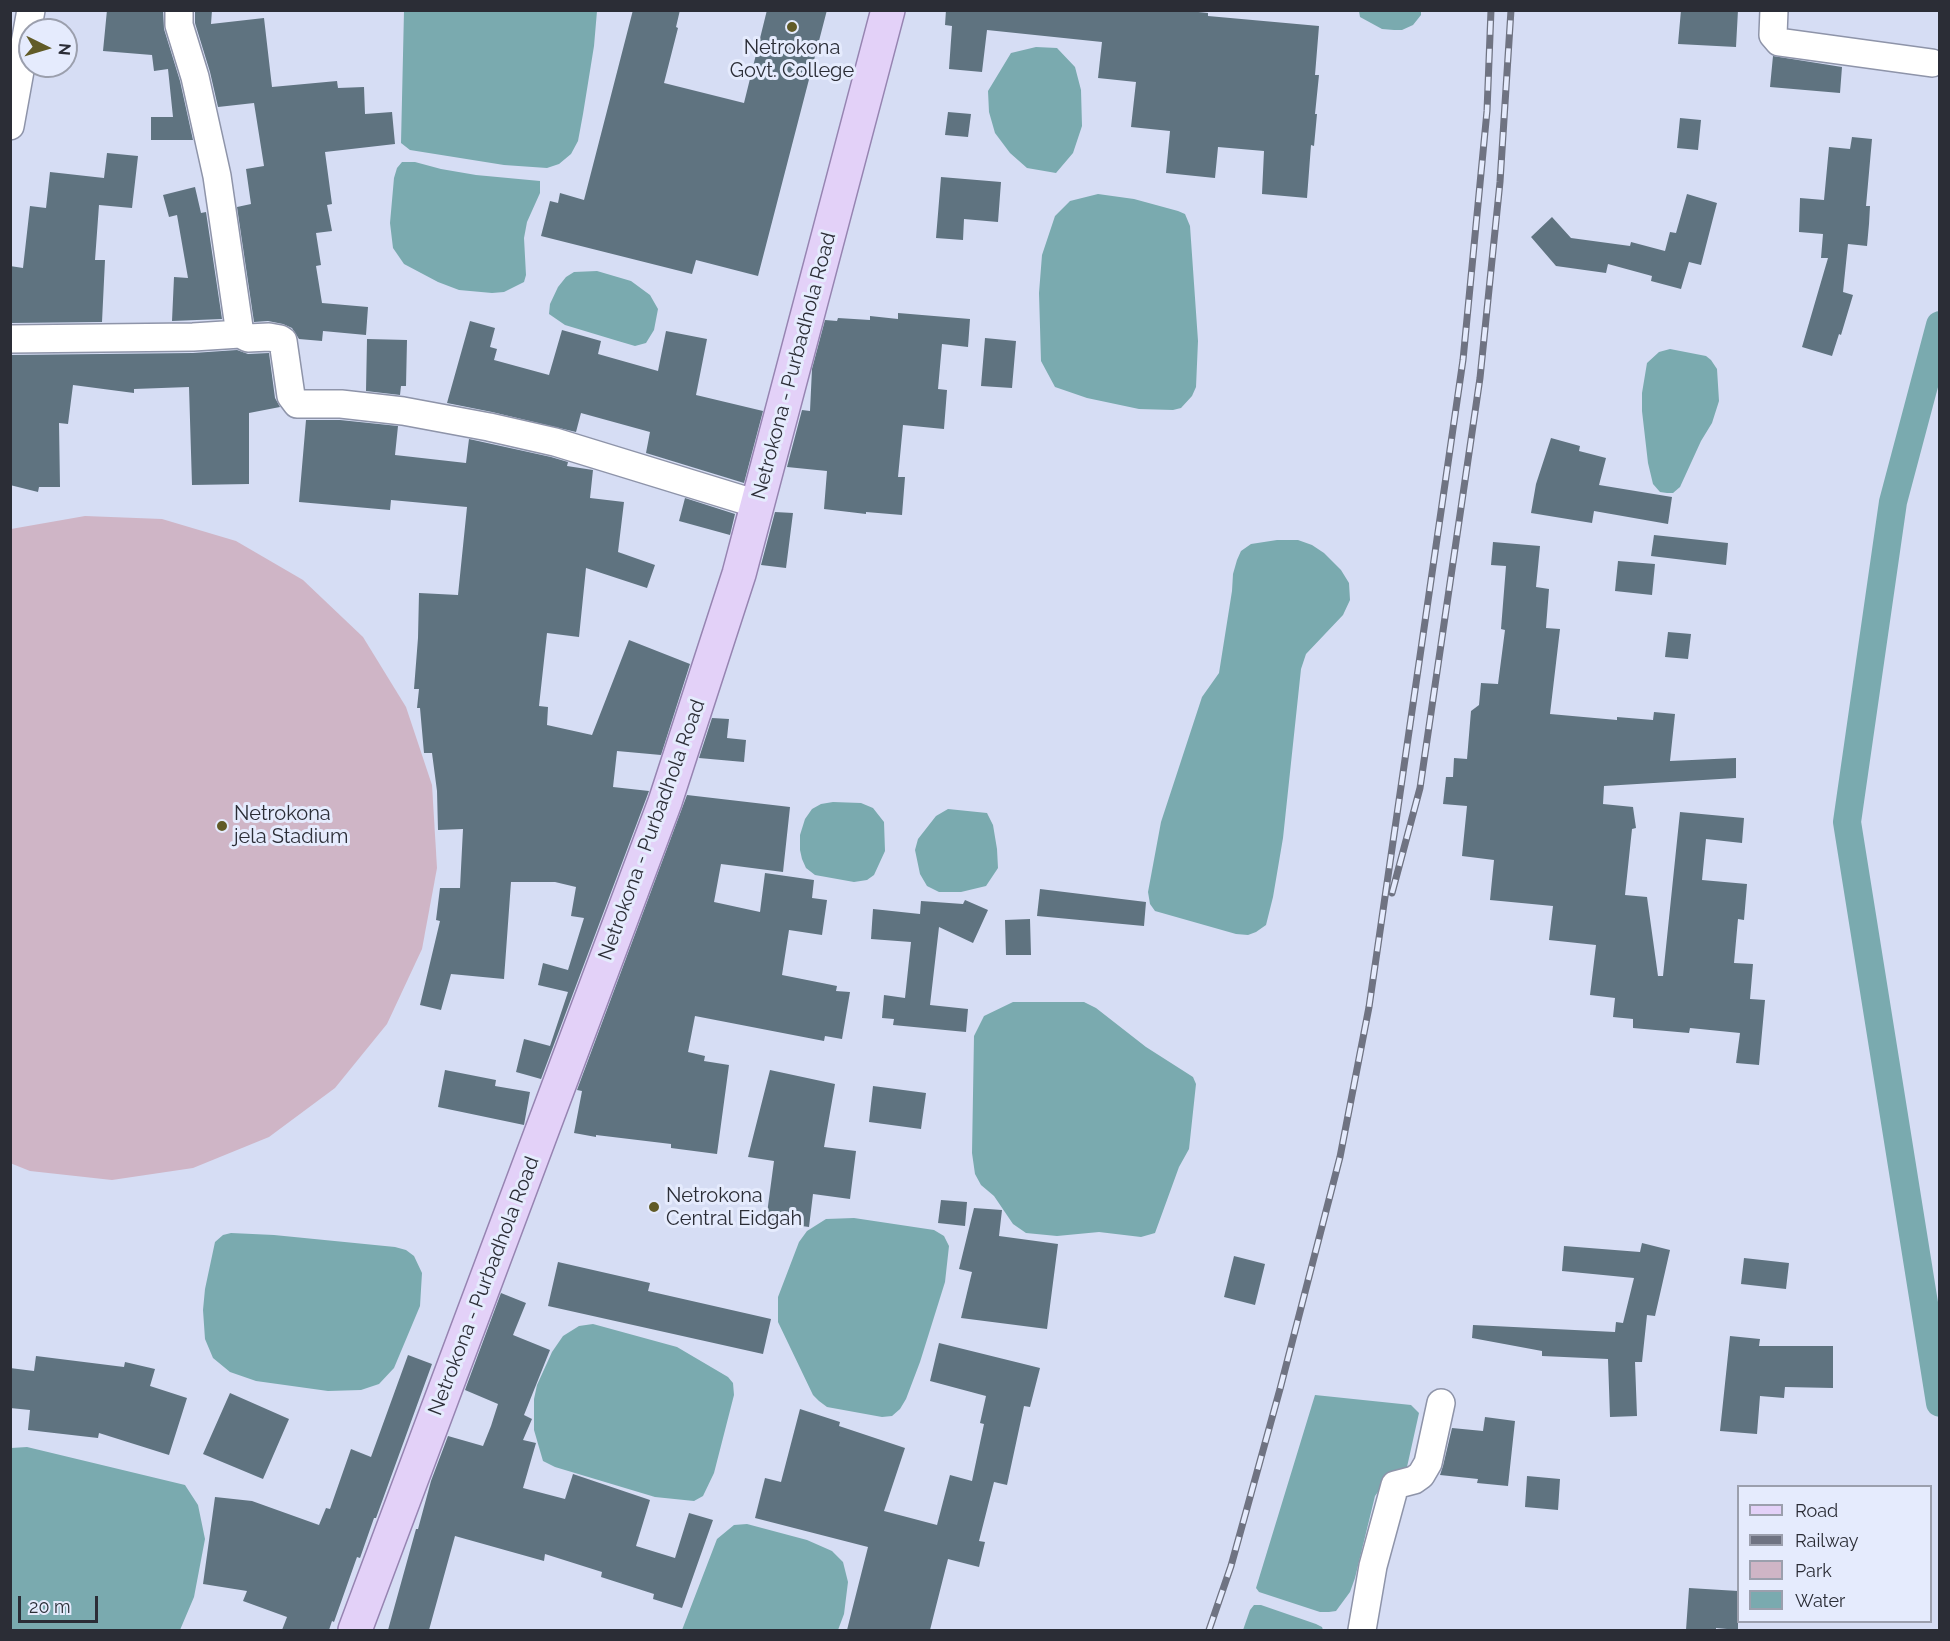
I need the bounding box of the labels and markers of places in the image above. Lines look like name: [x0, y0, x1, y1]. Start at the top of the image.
marker: Netrokona Govt. College: [785, 20, 799, 34]
place label: Netrokona Govt. College: [730, 36, 854, 83]
place label: Netrokona jela Stadium: [234, 802, 348, 849]
marker: Netrokona jela Stadium: [215, 819, 229, 833]
place label: Netrokona Central Eidgah: [666, 1184, 802, 1231]
marker: Netrokona Central Eidgah: [647, 1200, 661, 1214]

